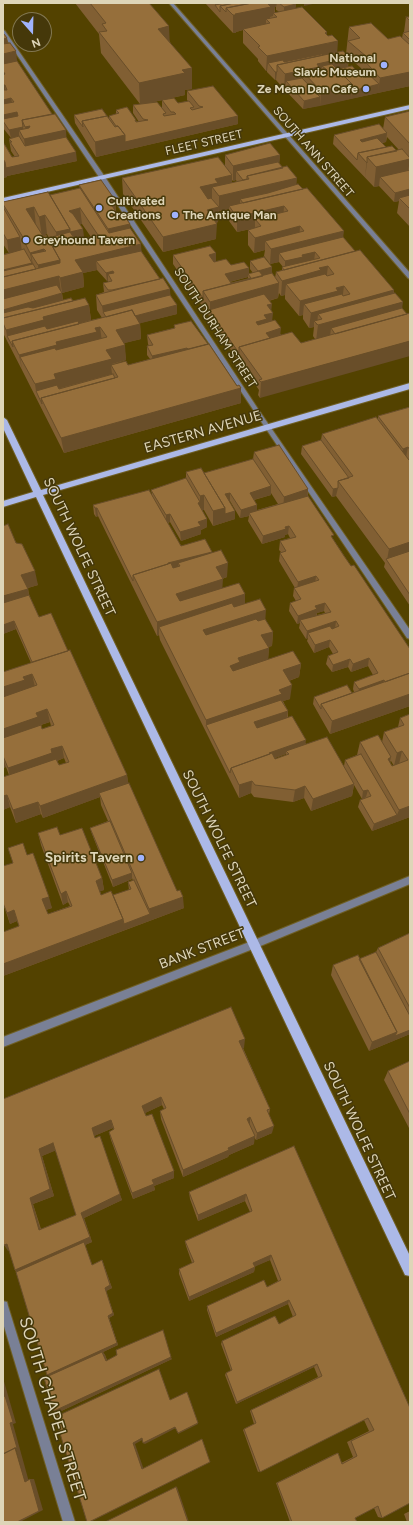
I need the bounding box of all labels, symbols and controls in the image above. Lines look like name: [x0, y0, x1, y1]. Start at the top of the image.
north arrow: [12, 12, 52, 52]
text: N: [30, 35, 42, 50]
place label: National Slavic Museum: [294, 51, 376, 79]
marker: National Slavic Museum: [379, 60, 389, 70]
place label: Ze Mean Dan Cafe: [257, 82, 358, 96]
marker: Ze Mean Dan Cafe: [361, 84, 371, 94]
street label: SOUTH ANN STREET: [270, 104, 356, 200]
street label: FLEET STREET: [164, 127, 244, 159]
place label: Cultivated Creations: [107, 194, 165, 222]
marker: Cultivated Creations: [94, 203, 104, 213]
place label: The Antique Man: [183, 208, 277, 222]
marker: The Antique Man: [170, 210, 180, 220]
place label: Greyhound Tavern: [34, 233, 135, 247]
marker: Greyhound Tavern: [21, 235, 31, 245]
street label: SOUTH DURHAM STREET: [171, 265, 259, 391]
street label: EASTERN AVENUE: [142, 407, 264, 457]
street label: SOUTH WOLFE STREET: [39, 475, 119, 619]
street label: SOUTH WOLFE STREET: [178, 767, 260, 911]
place label: Spirits Tavern: [45, 850, 133, 866]
marker: Spirits Tavern: [136, 853, 146, 863]
street label: BANK STREET: [157, 925, 247, 973]
street label: SOUTH WOLFE STREET: [319, 1059, 399, 1203]
street label: SOUTH CHAPEL STREET: [14, 1315, 90, 1503]

